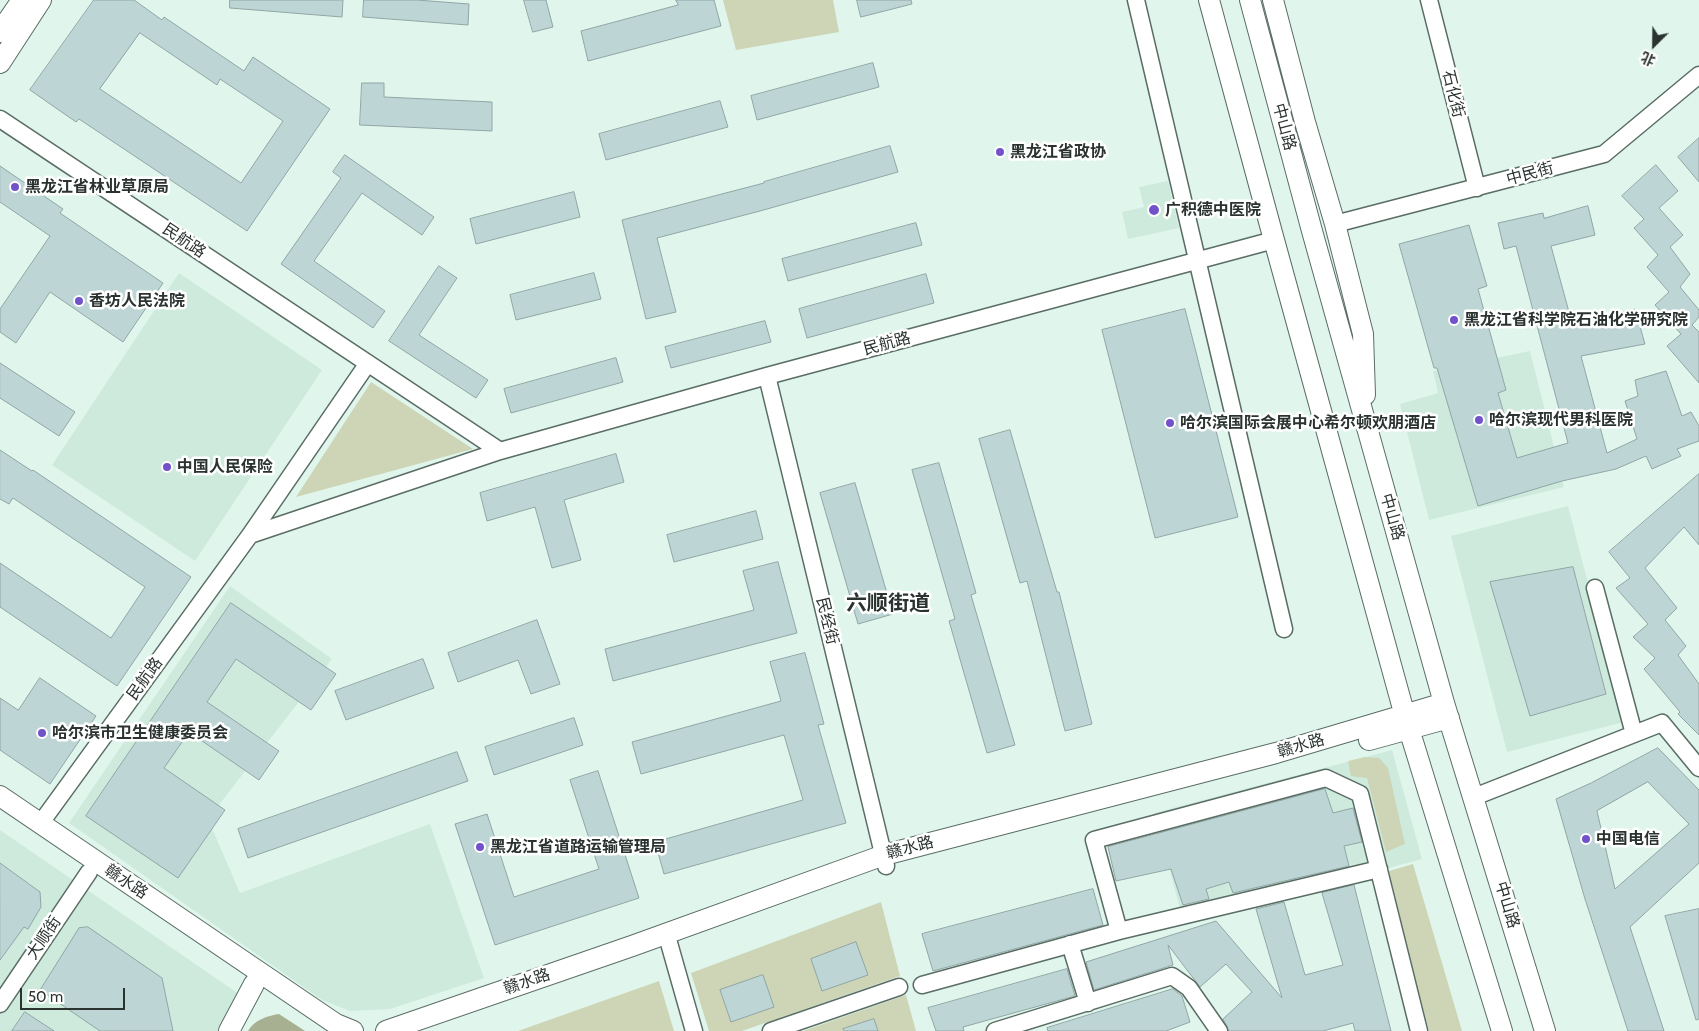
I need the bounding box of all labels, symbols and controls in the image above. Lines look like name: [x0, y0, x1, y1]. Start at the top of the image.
north arrow: [1629, 20, 1679, 70]
text: 北: [1638, 48, 1658, 70]
street label: 石化街: [1438, 68, 1468, 120]
street label: 中山路: [1269, 101, 1299, 153]
place label: 黑龙江省政协: [1010, 142, 1106, 162]
marker: 黑龙江省政协: [994, 146, 1006, 158]
street label: 中民街: [1504, 159, 1556, 189]
place label: 黑龙江省林业草原局: [25, 177, 169, 197]
marker: 黑龙江省林业草原局: [9, 181, 21, 193]
place label: 广积德中医院: [1165, 200, 1261, 220]
marker: 广积德中医院: [1147, 203, 1161, 217]
street label: 民航路: [159, 220, 209, 262]
place label: 香坊人民法院: [89, 291, 185, 311]
marker: 香坊人民法院: [73, 295, 85, 307]
place label: 黑龙江省科学院石油化学研究院: [1464, 310, 1688, 330]
marker: 黑龙江省科学院石油化学研究院: [1448, 314, 1460, 326]
street label: 民航路: [861, 329, 913, 359]
place label: 哈尔滨现代男科医院: [1489, 410, 1633, 430]
place label: 哈尔滨国际会展中心希尔顿欢朋酒店: [1180, 413, 1436, 433]
marker: 哈尔滨现代男科医院: [1473, 414, 1485, 426]
marker: 哈尔滨国际会展中心希尔顿欢朋酒店: [1164, 417, 1176, 429]
place label: 中国人民保险: [177, 457, 273, 477]
marker: 中国人民保险: [161, 461, 173, 473]
street label: 中山路: [1376, 491, 1408, 543]
district label: 六顺街道: [846, 591, 930, 617]
street label: 民经街: [812, 595, 842, 647]
street label: 民航路: [123, 654, 167, 704]
place label: 哈尔滨市卫生健康委员会: [52, 723, 228, 743]
marker: 哈尔滨市卫生健康委员会: [36, 727, 48, 739]
street label: 赣水路: [1275, 730, 1327, 762]
place label: 中国电信: [1596, 829, 1660, 849]
street label: 赣水路: [884, 833, 936, 863]
marker: 中国电信: [1580, 833, 1592, 845]
place label: 黑龙江省道路运输管理局: [490, 837, 666, 857]
marker: 黑龙江省道路运输管理局: [474, 841, 486, 853]
street label: 赣水路: [101, 861, 151, 903]
street label: 中山路: [1491, 879, 1523, 931]
street label: 大顺街: [23, 913, 65, 963]
street label: 赣水路: [501, 965, 553, 999]
scale bar: [22, 978, 128, 1010]
text: 50 m: [28, 988, 63, 1006]

